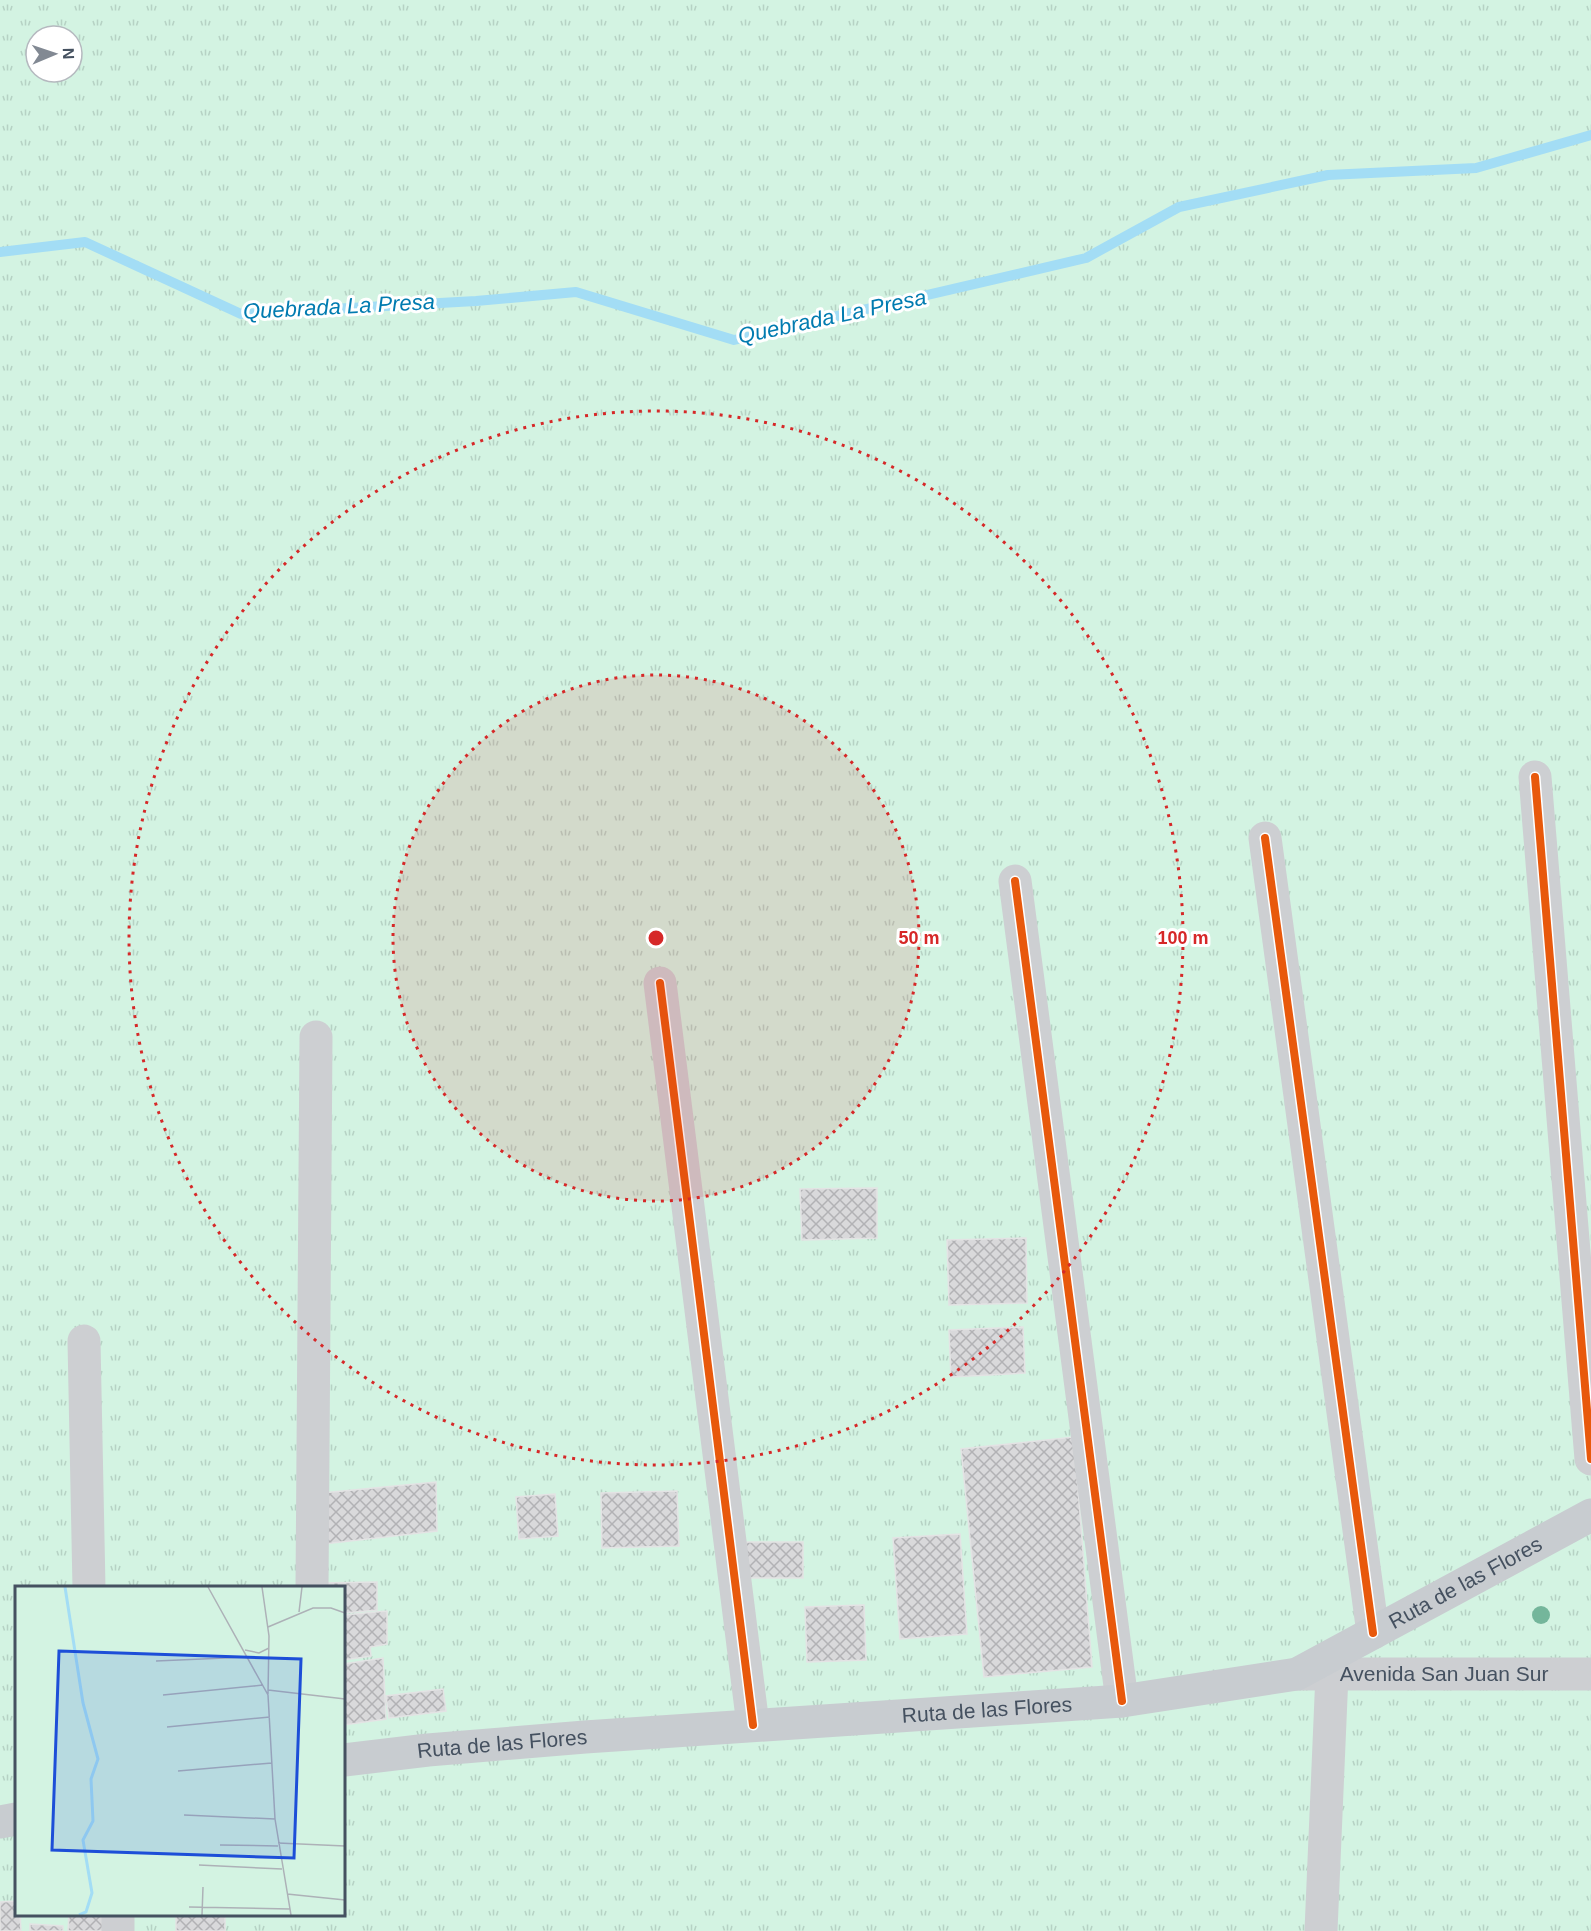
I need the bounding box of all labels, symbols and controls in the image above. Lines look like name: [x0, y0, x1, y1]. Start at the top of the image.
north arrow: [24, 24, 84, 84]
text: N: [60, 47, 77, 60]
water label: Quebrada La Presa: [736, 284, 929, 349]
water label: Quebrada La Presa: [242, 289, 436, 324]
centre of rings: [646, 928, 666, 948]
text: 50 m: [898, 928, 940, 948]
text: 100 m: [1157, 928, 1209, 948]
street label: Ruta de las Flores: [1385, 1532, 1546, 1633]
inset map: [15, 1586, 345, 1916]
street label: Avenida San Juan Sur: [1340, 1662, 1548, 1685]
street label: Ruta de las Flores: [901, 1692, 1073, 1727]
street label: Ruta de las Flores: [416, 1725, 588, 1762]

